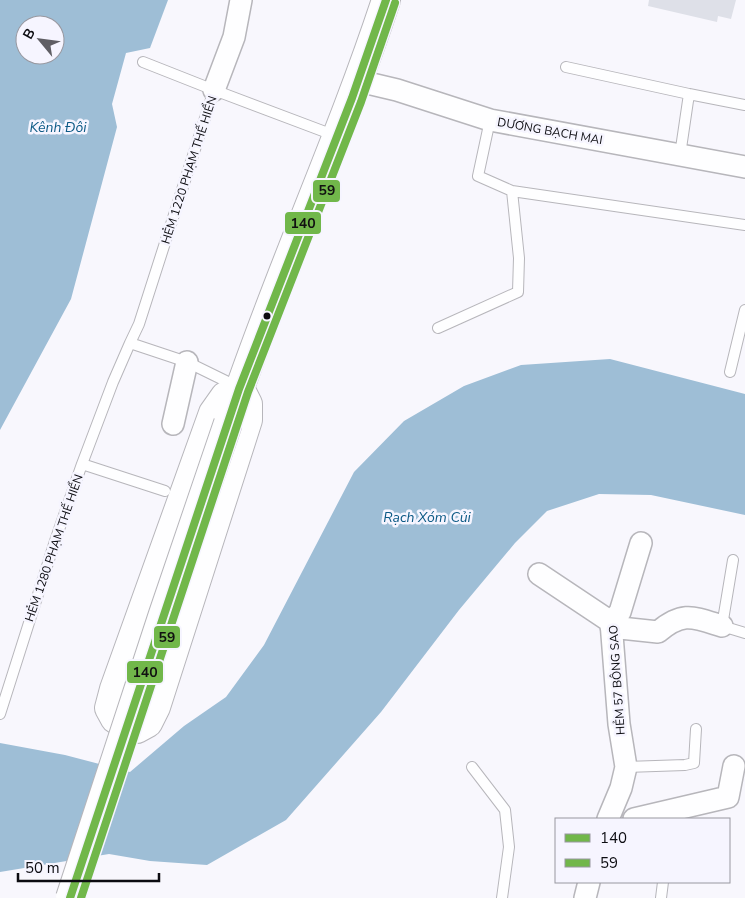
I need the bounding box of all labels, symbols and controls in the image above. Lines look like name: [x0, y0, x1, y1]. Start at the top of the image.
north arrow: [15, 15, 65, 65]
text: B: [18, 25, 40, 43]
street label: HẺM 1220 PHẠM THẾ HIỂN: [157, 94, 221, 246]
street label: DƯƠNG BẠCH MAI: [496, 114, 604, 148]
water label: Kênh Đôi: [30, 118, 87, 137]
line badge: 59: [312, 179, 341, 203]
text: 59: [319, 181, 335, 200]
line badge: 140: [284, 211, 322, 235]
text: 140: [290, 214, 316, 233]
unlabelled marker: [262, 311, 272, 321]
street label: HẺM 1280 PHẠM THẾ HIỂN: [20, 472, 87, 624]
water label: Rạch Xóm Củi: [383, 508, 472, 527]
line badge: 59: [153, 625, 181, 649]
street label: HẺM 57 BÔNG SAO: [605, 625, 629, 735]
text: 59: [159, 628, 175, 647]
line badge: 140: [126, 660, 164, 684]
text: 140: [132, 663, 158, 682]
legend: [555, 818, 730, 883]
text: 140: [600, 828, 627, 848]
scale bar: [18, 850, 159, 882]
text: 59: [600, 853, 618, 873]
text: 50 m: [25, 858, 60, 878]

